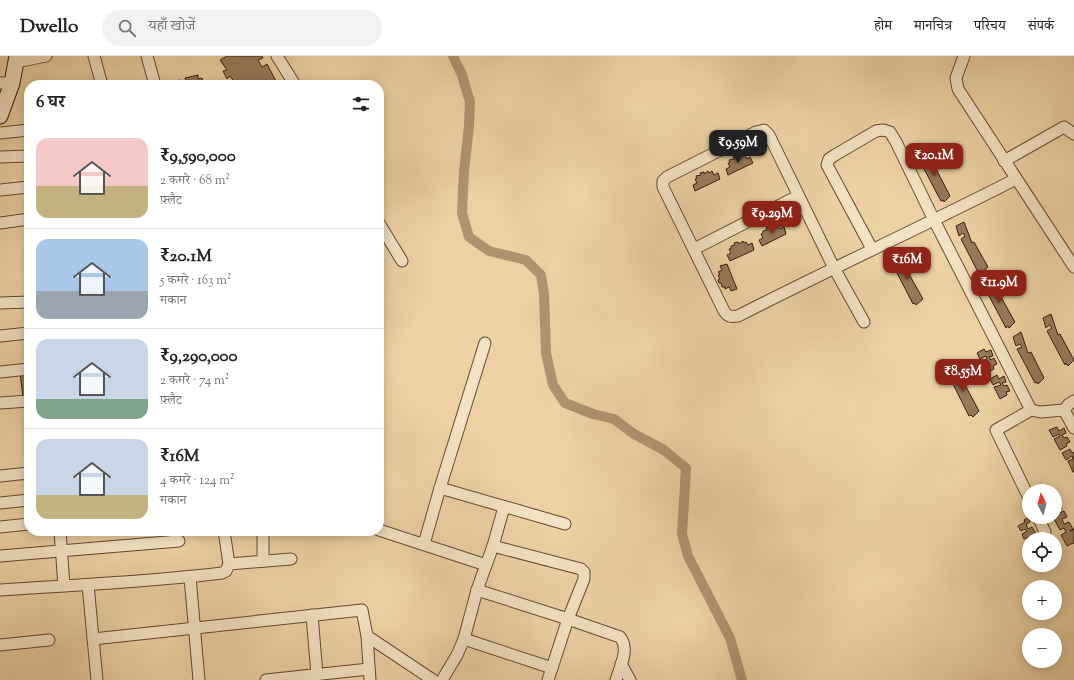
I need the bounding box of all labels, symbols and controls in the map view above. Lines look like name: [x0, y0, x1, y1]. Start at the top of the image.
search box: [102, 10, 382, 46]
text: Dwello: [20, 14, 78, 41]
text: यहाँ खोजें: [148, 16, 195, 37]
icon: search: [116, 17, 138, 39]
text: होम: [874, 17, 892, 37]
text: मानचित्र: [914, 17, 952, 37]
text: परिचय: [974, 17, 1006, 37]
text: संपर्क: [1028, 17, 1054, 37]
text: 6 घर: [36, 91, 65, 115]
icon: filters: [350, 93, 372, 115]
pin: ₹9.59M: [705, 130, 771, 164]
text: ₹9.59M: [718, 134, 758, 152]
pin: ₹20.1M: [901, 143, 967, 177]
text: ₹9,590,000: [160, 145, 236, 169]
text: ₹20.1M: [914, 147, 954, 165]
icon: home: [68, 154, 116, 202]
text: 2 कमरे · 68 m²: [160, 172, 230, 190]
text: फ़्लैट: [160, 192, 182, 210]
pin: ₹9.29M: [739, 201, 805, 235]
text: ₹9.29M: [751, 205, 793, 223]
text: ₹20.1M: [160, 245, 212, 269]
pin: ₹16M: [883, 247, 931, 281]
text: ₹16M: [892, 251, 922, 269]
icon: home: [68, 255, 116, 303]
pin: ₹11.9M: [966, 270, 1032, 304]
text: 5 कमरे · 163 m²: [160, 272, 231, 290]
text: ₹11.9M: [980, 274, 1018, 292]
text: मकान: [160, 292, 186, 310]
text: ₹9,290,000: [160, 345, 238, 369]
icon: home: [68, 355, 116, 403]
pin: ₹8.55M: [930, 359, 996, 393]
text: ₹8.55M: [944, 363, 982, 381]
text: 2 कमरे · 74 m²: [160, 372, 229, 390]
text: फ़्लैट: [160, 392, 182, 410]
text: ₹16M: [160, 445, 199, 469]
icon: home: [68, 455, 116, 503]
text: 4 कमरे · 124 m²: [160, 472, 234, 490]
north arrow: [1022, 484, 1062, 524]
map controls: [1022, 484, 1062, 668]
text: मकान: [160, 492, 186, 510]
button: locate: [1022, 532, 1062, 572]
button: +: [1022, 580, 1062, 620]
button: −: [1022, 628, 1062, 668]

